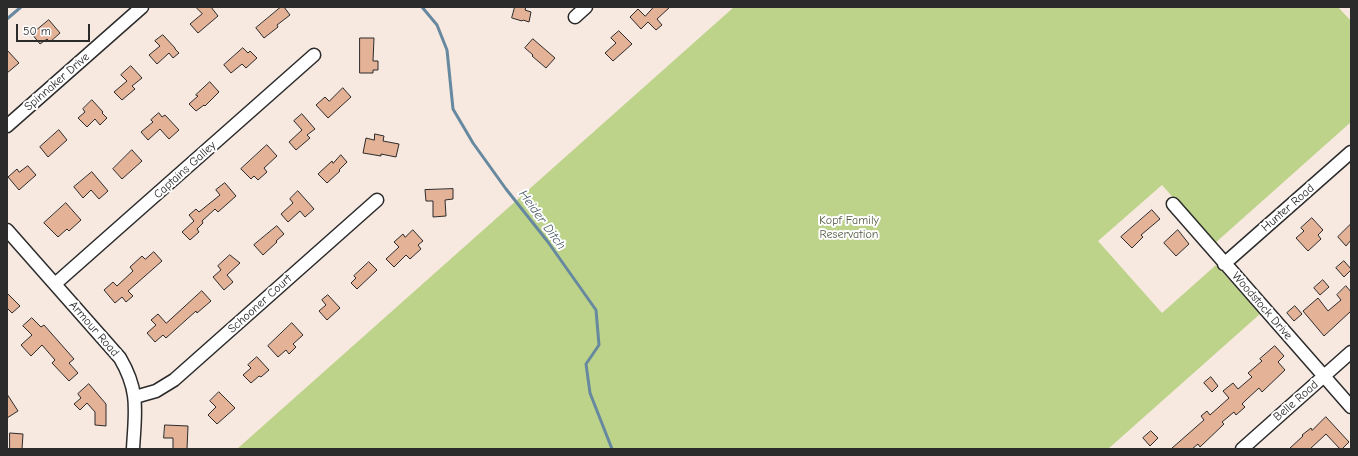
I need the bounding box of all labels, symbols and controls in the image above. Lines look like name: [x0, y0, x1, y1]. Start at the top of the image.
scale bar: [18, 16, 92, 42]
text: 50 m: [23, 24, 51, 38]
street label: Spinnaker Drive: [22, 50, 92, 114]
street label: Captains Galley: [151, 138, 219, 202]
street label: Hunter Road: [1259, 181, 1317, 235]
water label: Heider Ditch: [515, 187, 569, 253]
park label: Kopf Family Reservation: [819, 214, 879, 242]
street label: Woodstock Drive: [1229, 269, 1295, 343]
street label: Schooner Court: [225, 272, 295, 336]
street label: Armour Road: [66, 298, 122, 360]
street label: Belle Road: [1271, 378, 1321, 424]

